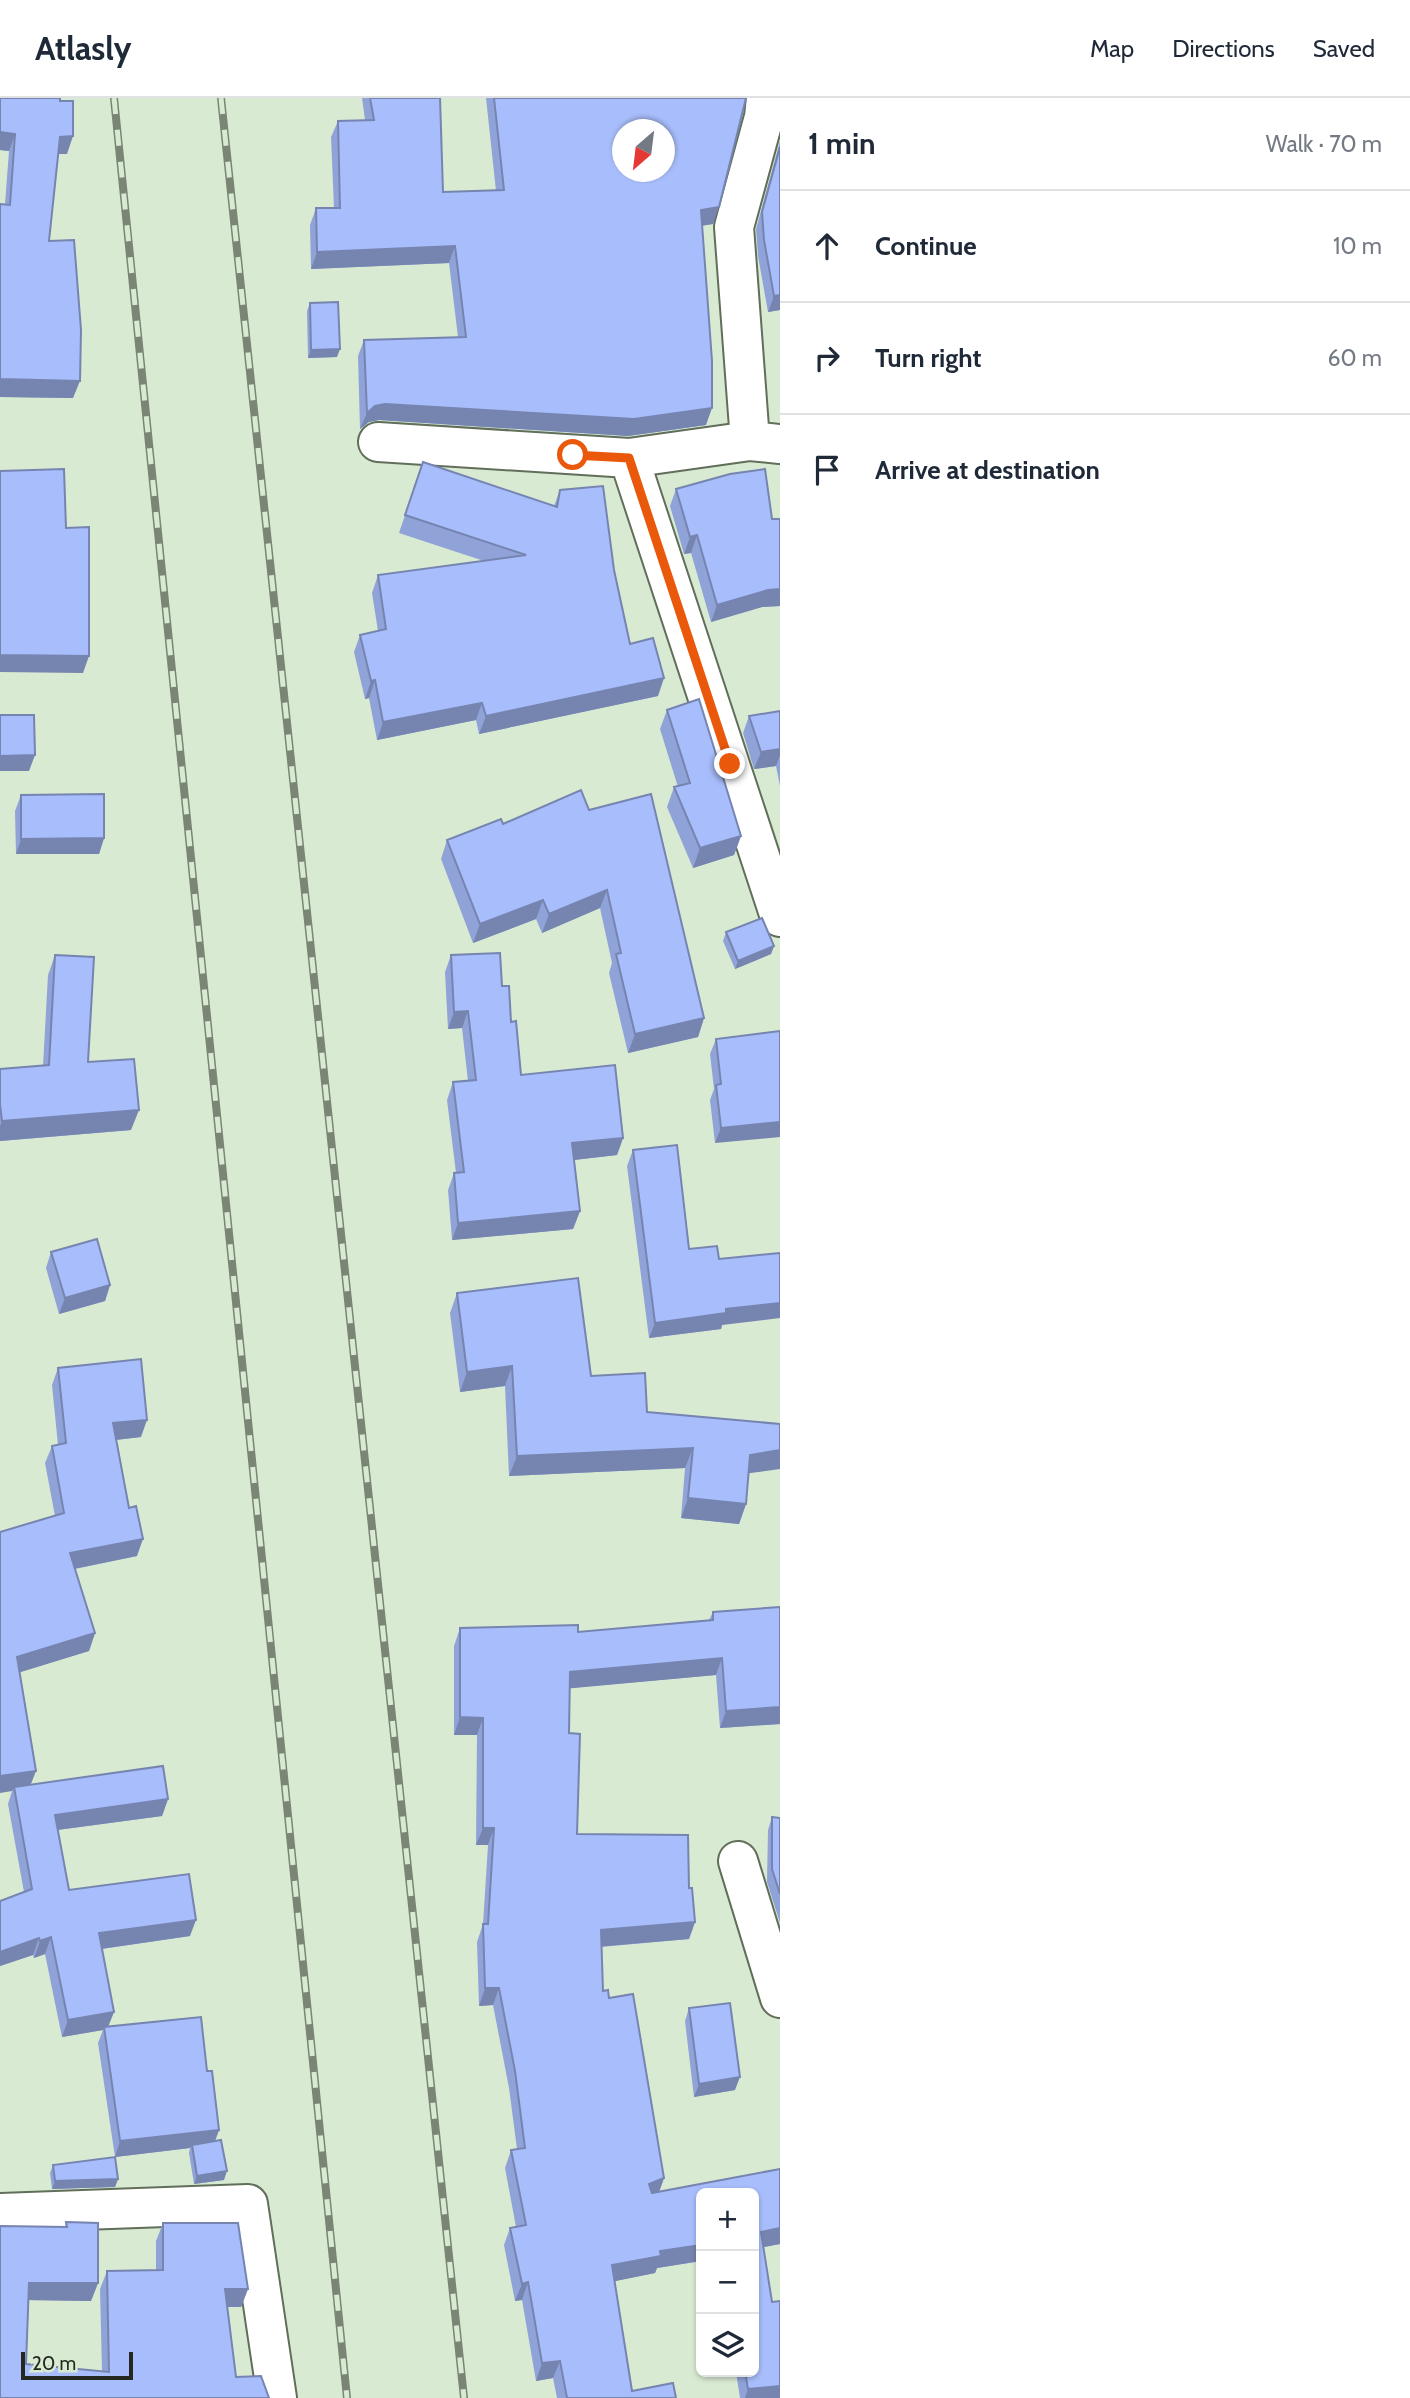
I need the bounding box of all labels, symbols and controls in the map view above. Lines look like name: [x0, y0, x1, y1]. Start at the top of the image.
text: Atlasly: [35, 28, 132, 68]
text: Map: [1090, 34, 1134, 63]
text: Directions: [1172, 34, 1275, 63]
text: Saved: [1313, 34, 1375, 63]
north arrow: [612, 119, 675, 182]
text: 1 min: [808, 125, 876, 162]
text: Walk · 70 m: [1266, 130, 1382, 158]
icon: ahead: [808, 227, 846, 265]
text: Continue: [875, 230, 977, 262]
text: 10 m: [1333, 232, 1382, 260]
icon: right: [808, 339, 846, 377]
text: Turn right: [875, 342, 981, 374]
text: 60 m: [1328, 344, 1382, 372]
route start: [557, 439, 588, 470]
icon: arrive: [808, 451, 846, 489]
text: Arrive at destination: [875, 454, 1100, 486]
route end: [714, 748, 745, 779]
map controls: [696, 2188, 759, 2377]
button: +: [696, 2188, 759, 2251]
button: −: [696, 2251, 759, 2314]
button: layers: [696, 2314, 759, 2377]
scale bar: [21, 2349, 133, 2381]
text: 20 m: [32, 2352, 76, 2375]

